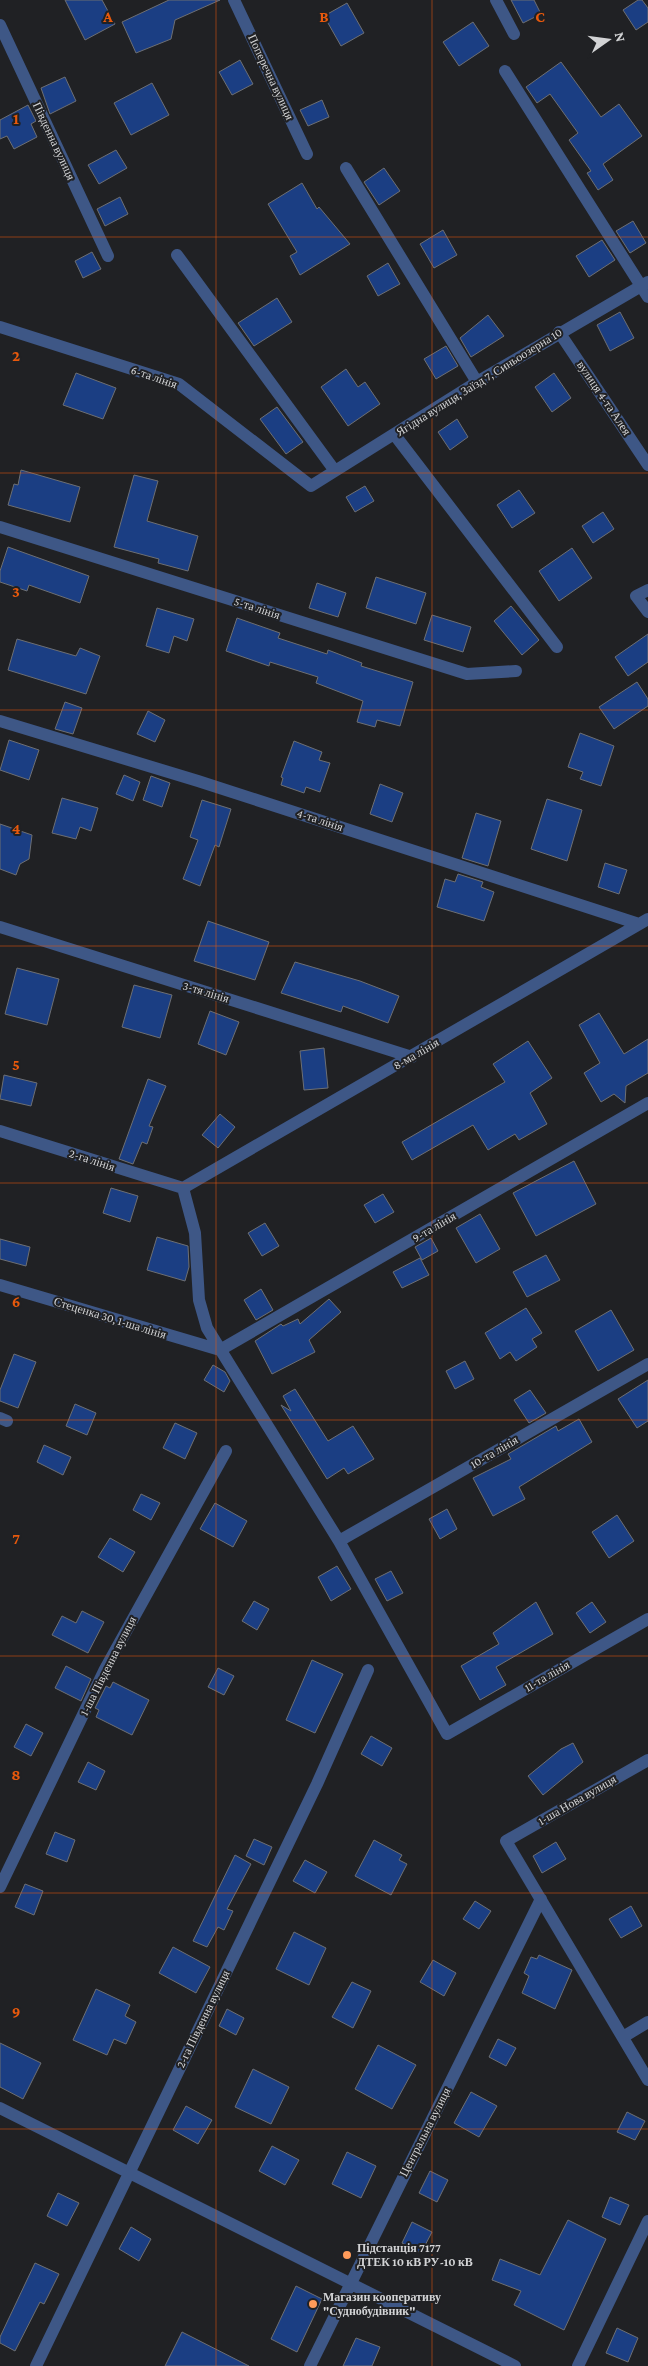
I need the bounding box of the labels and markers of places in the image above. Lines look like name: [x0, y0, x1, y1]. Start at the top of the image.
place label: Підстанція 7177 ДТЕК 10 кВ РУ-10 кВ: [357, 2241, 473, 2269]
marker: Підстанція 7177 ДТЕК 10 кВ РУ-10 кВ: [341, 2249, 353, 2261]
place label: Магазин кооперативу "Суднобудівник": [323, 2290, 441, 2318]
marker: Магазин кооперативу "Суднобудівник": [307, 2298, 319, 2310]

